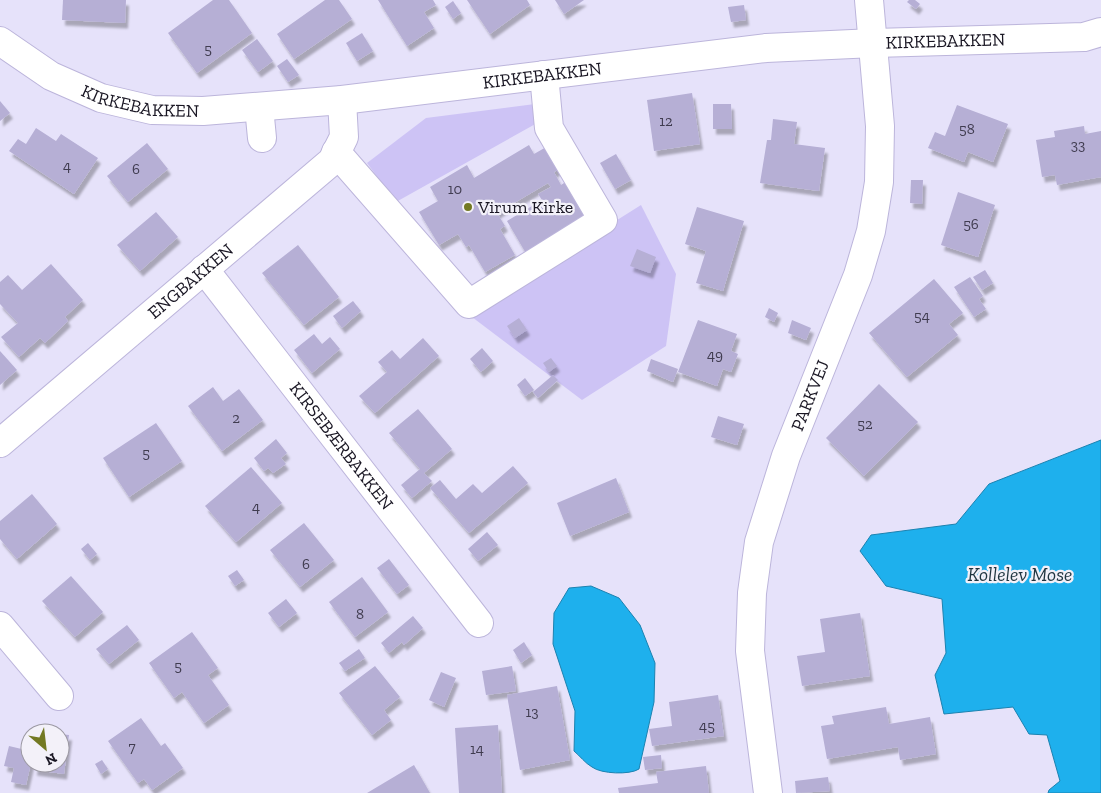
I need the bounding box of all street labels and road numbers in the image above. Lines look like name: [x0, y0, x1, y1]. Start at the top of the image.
street label: KIRKEBAKKEN: [885, 28, 1006, 54]
street label: KIRKEBAKKEN: [481, 57, 603, 94]
street label: KIRKEBAKKEN: [78, 80, 199, 122]
street label: ENGBAKKEN: [143, 239, 238, 324]
street label: PARKVEJ: [786, 357, 834, 434]
street label: KIRSEBÆRBAKKEN: [285, 378, 398, 514]

